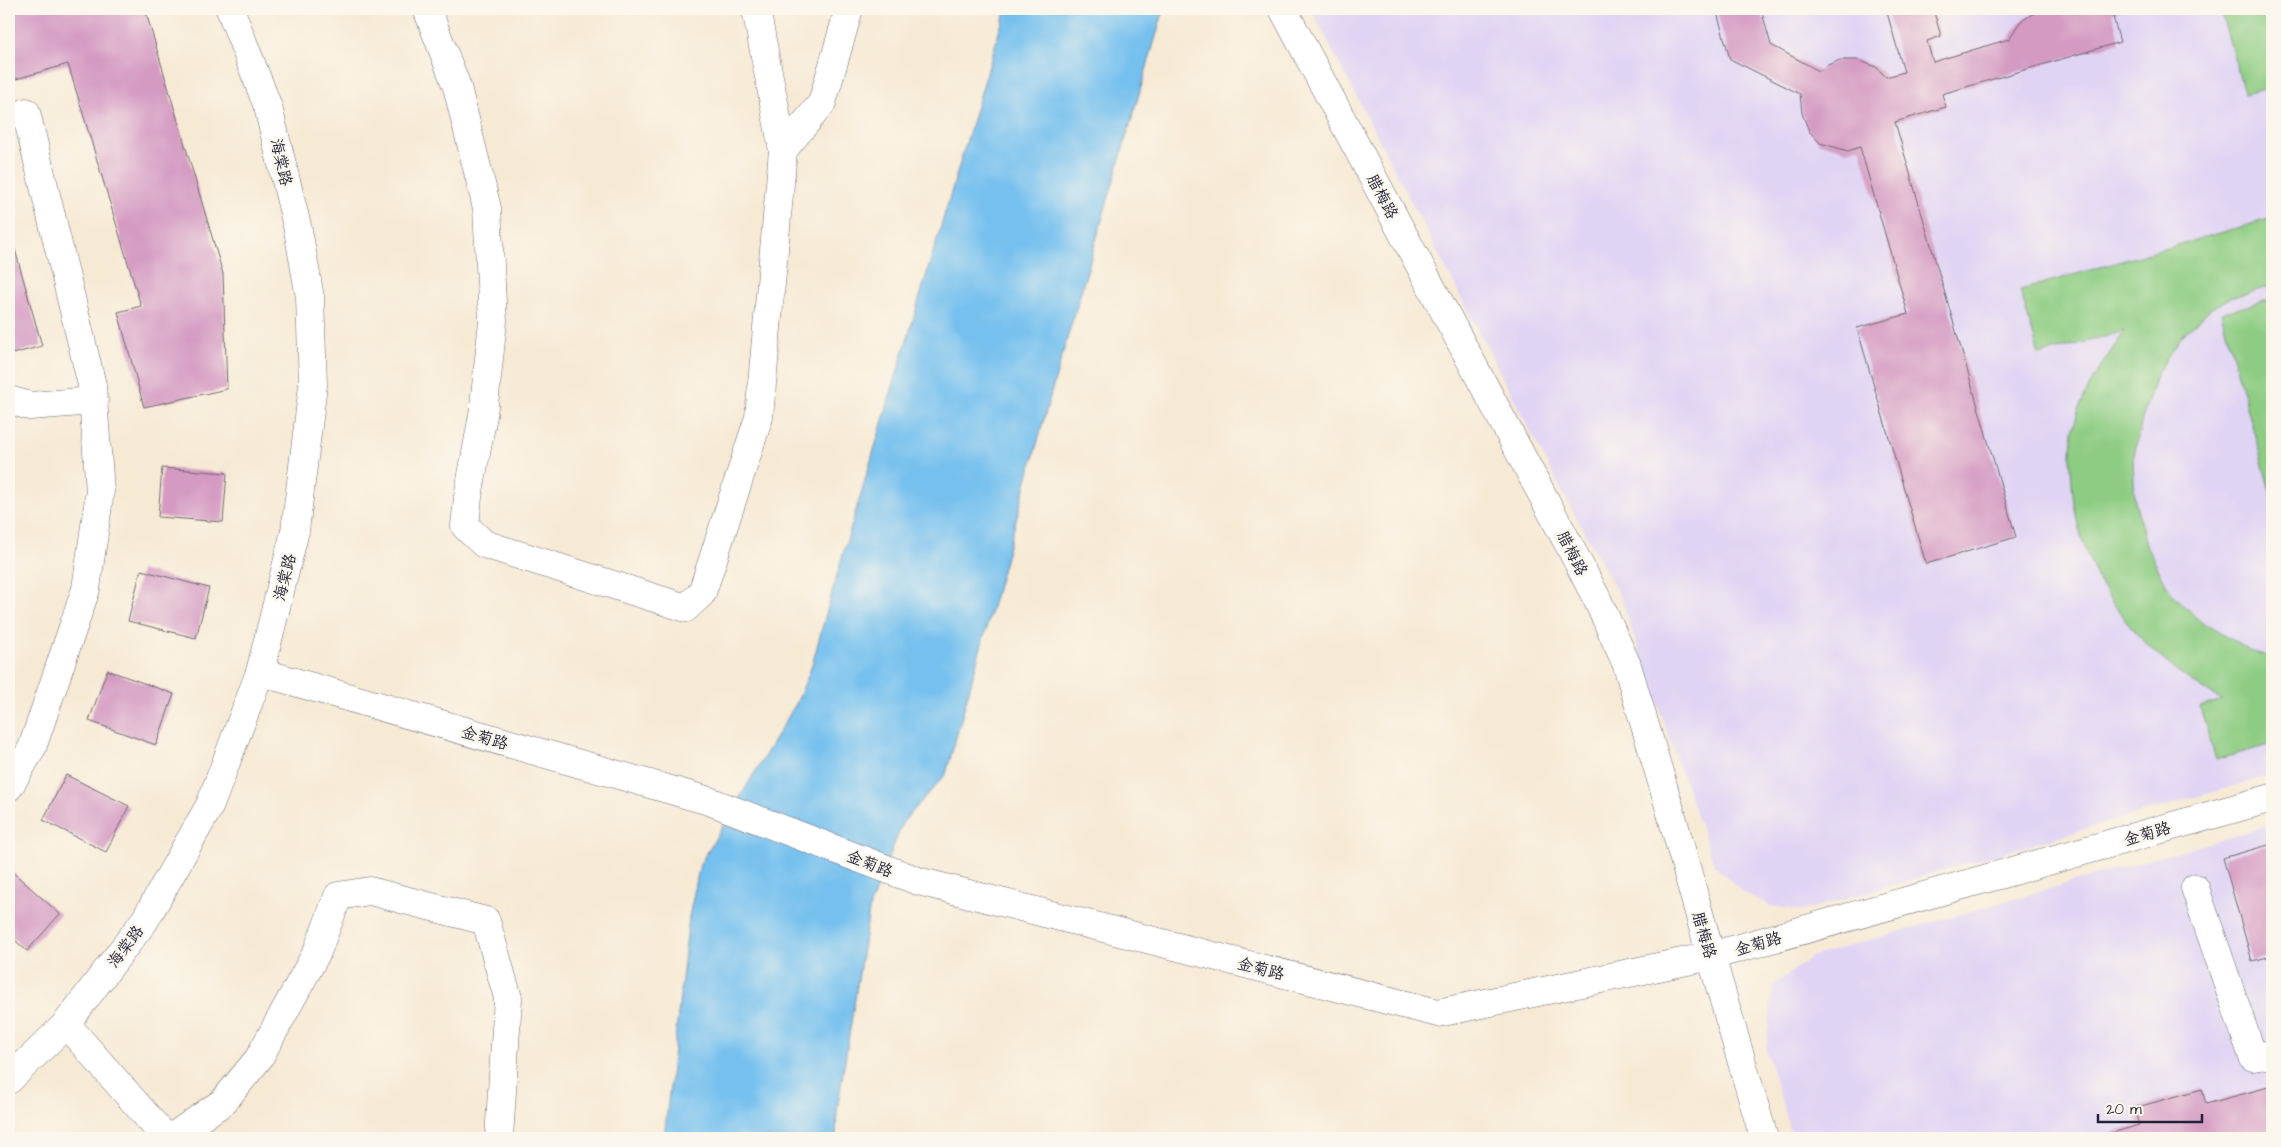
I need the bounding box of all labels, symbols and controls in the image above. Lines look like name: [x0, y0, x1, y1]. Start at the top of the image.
street label: 海棠路: [265, 136, 297, 188]
street label: 腊梅路: [1361, 170, 1403, 223]
street label: 腊梅路: [1551, 527, 1593, 580]
street label: 海棠路: [268, 551, 301, 603]
street label: 金菊路: [459, 721, 511, 755]
street label: 金菊路: [2121, 817, 2173, 851]
street label: 金菊路: [843, 845, 896, 883]
street label: 腊梅路: [1687, 909, 1721, 961]
street label: 海棠路: [103, 921, 149, 972]
street label: 金菊路: [1732, 927, 1784, 961]
street label: 金菊路: [1235, 952, 1287, 985]
scale bar: [2098, 1092, 2202, 1124]
text: 20 m: [2106, 1099, 2142, 1120]

